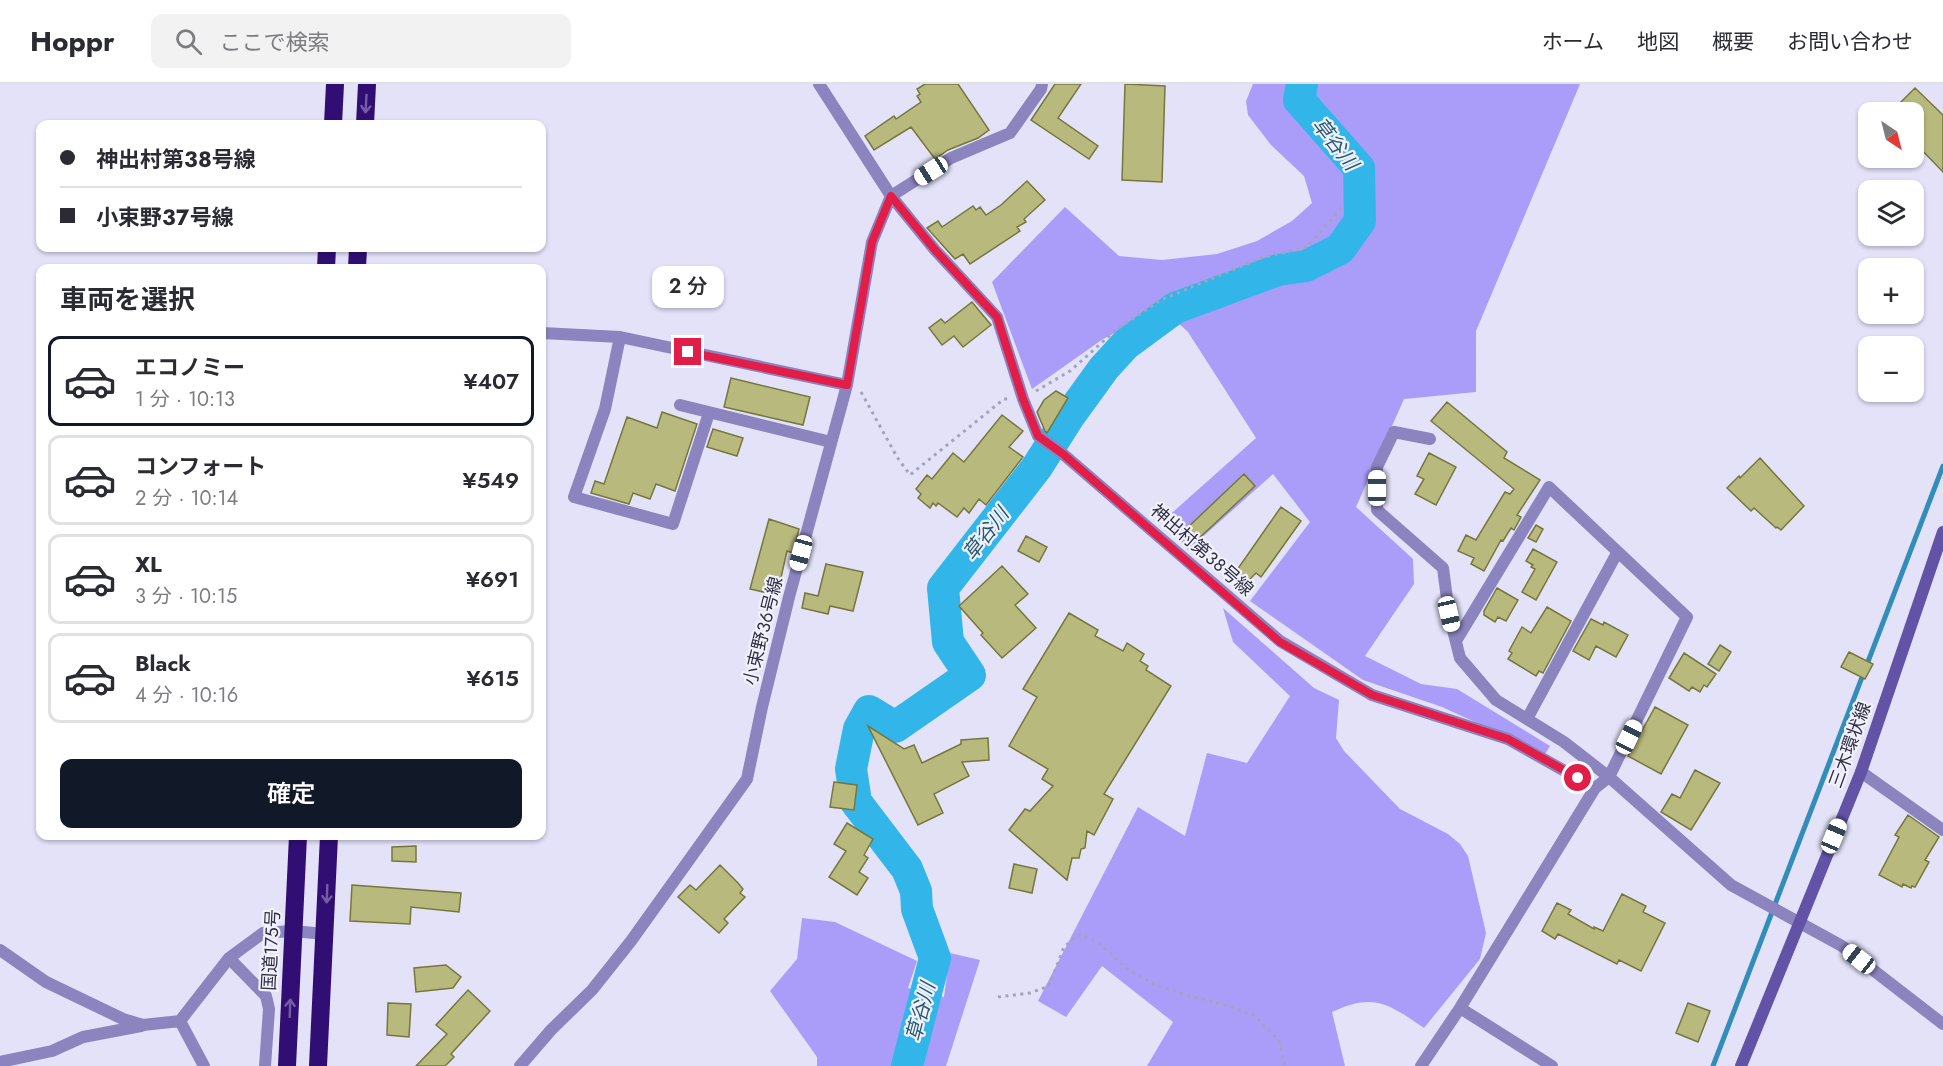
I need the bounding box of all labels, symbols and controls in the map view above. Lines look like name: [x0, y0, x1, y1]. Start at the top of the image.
search box: [151, 14, 571, 68]
text: Hoppr: [30, 21, 115, 62]
icon: search: [172, 25, 205, 58]
text: ここで検索: [220, 26, 330, 58]
text: ホーム: [1542, 27, 1604, 57]
text: 地図: [1637, 27, 1679, 57]
text: 概要: [1712, 27, 1754, 57]
text: お問い合わせ: [1787, 27, 1913, 57]
one-way arrow: [360, 94, 371, 114]
north arrow: [1858, 102, 1924, 168]
map controls: [1858, 102, 1924, 402]
water label: 草谷川: [1305, 111, 1366, 178]
text: 神出村第３８号線: [96, 143, 256, 175]
car: [911, 154, 951, 188]
button: layers: [1858, 180, 1924, 246]
text: 小束野３７号線: [96, 201, 234, 233]
button: +: [1858, 258, 1924, 324]
callout: 2 分: [652, 265, 724, 307]
text: 2 分: [669, 272, 707, 301]
text: 車両を選択: [60, 280, 195, 319]
button: −: [1858, 336, 1924, 402]
route end: [674, 338, 701, 365]
text: エコノミー: [135, 351, 245, 383]
icon: car: [63, 354, 117, 408]
text: ¥407: [463, 365, 519, 397]
text: 1 分 · 10:13: [135, 385, 235, 414]
text: コンフォート: [135, 450, 266, 482]
icon: car: [63, 453, 117, 507]
text: ¥549: [463, 464, 519, 496]
car: [1368, 470, 1386, 506]
text: 2 分 · 10:14: [135, 484, 238, 513]
street label: 神出村第３８号線: [1145, 498, 1259, 602]
water label: 草谷川: [956, 500, 1017, 567]
car: [788, 533, 814, 573]
text: XL: [135, 548, 162, 580]
icon: car: [63, 552, 117, 606]
text: ¥691: [466, 563, 519, 595]
street label: 小束野３６号線: [737, 574, 789, 688]
text: 3 分 · 10:15: [135, 582, 237, 611]
car: [1436, 594, 1462, 634]
text: Black: [135, 647, 191, 679]
icon: car: [63, 651, 117, 705]
text: ¥615: [466, 662, 519, 694]
text: 4 分 · 10:16: [135, 681, 238, 710]
street label: 三木環状線: [1822, 698, 1878, 792]
car: [1613, 717, 1645, 757]
button: 確定: [60, 759, 522, 828]
route start: [1564, 764, 1591, 791]
car: [1819, 816, 1849, 856]
one-way arrow: [321, 883, 332, 903]
street label: 国道175号: [256, 909, 286, 991]
car: [1839, 941, 1879, 977]
water label: 草谷川: [899, 977, 943, 1045]
one-way arrow: [284, 998, 295, 1018]

